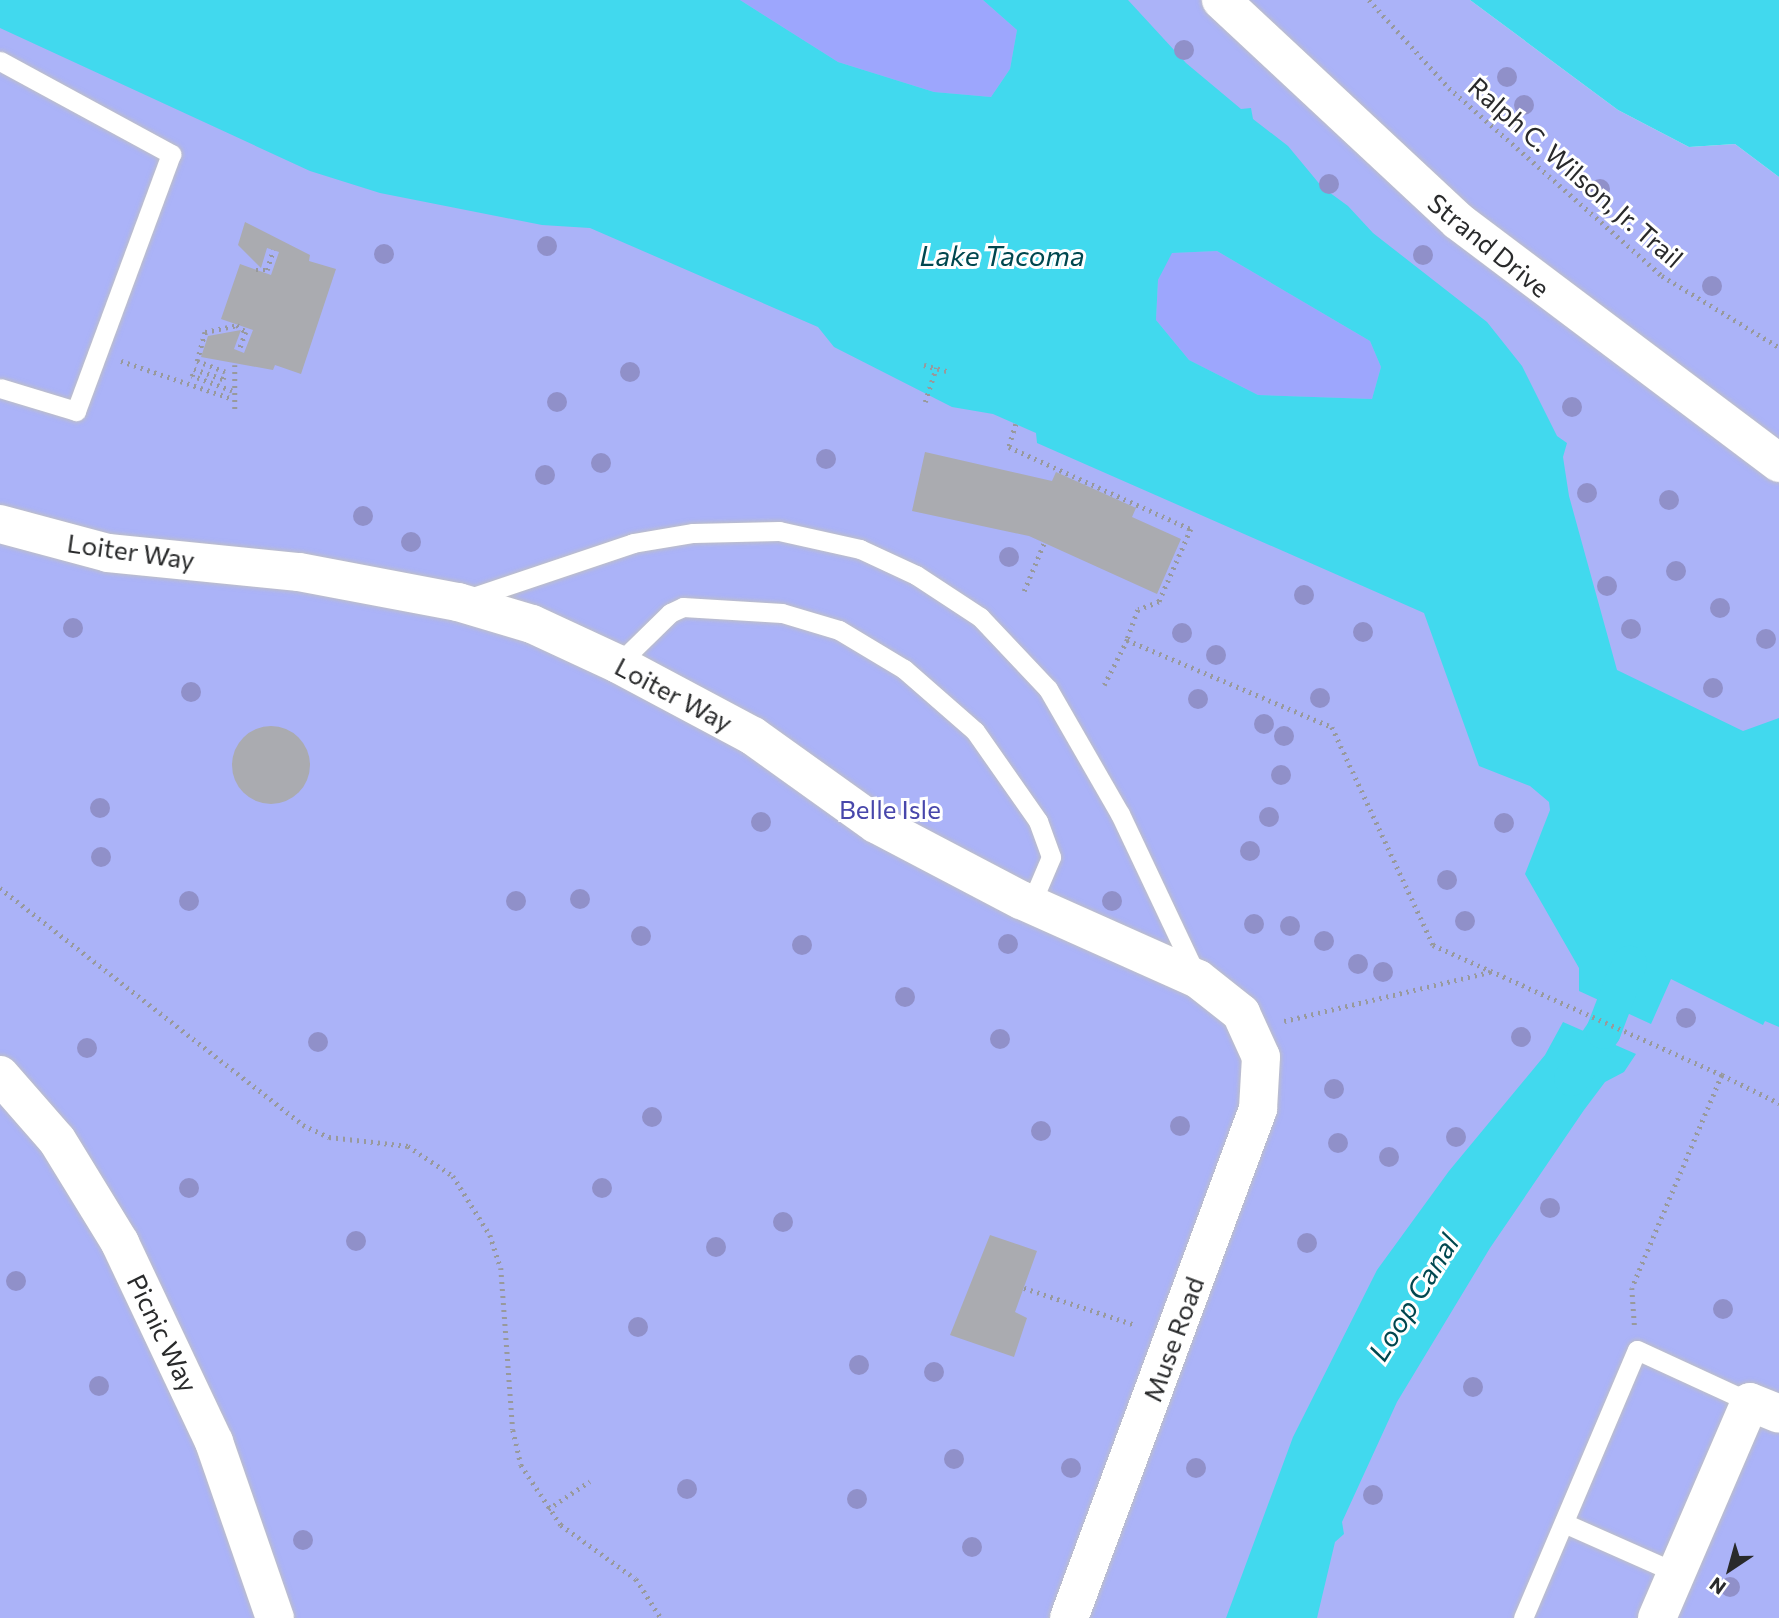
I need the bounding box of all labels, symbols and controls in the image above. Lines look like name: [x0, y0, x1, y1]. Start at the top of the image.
street label: Ralph C. Wilson, Jr. Trail: [1462, 70, 1690, 274]
street label: Strand Drive: [1422, 187, 1556, 303]
water label: Lake Tacoma: [919, 238, 1085, 272]
street label: Loiter Way: [65, 527, 197, 575]
street label: Loiter Way: [610, 650, 738, 738]
park label: Belle Isle: [839, 793, 941, 825]
water label: Loop Canal: [1361, 1227, 1465, 1367]
street label: Picnic Way: [121, 1269, 205, 1397]
street label: Muse Road: [1136, 1272, 1210, 1406]
north arrow: [1695, 1534, 1765, 1604]
text: N: [1705, 1573, 1730, 1600]

